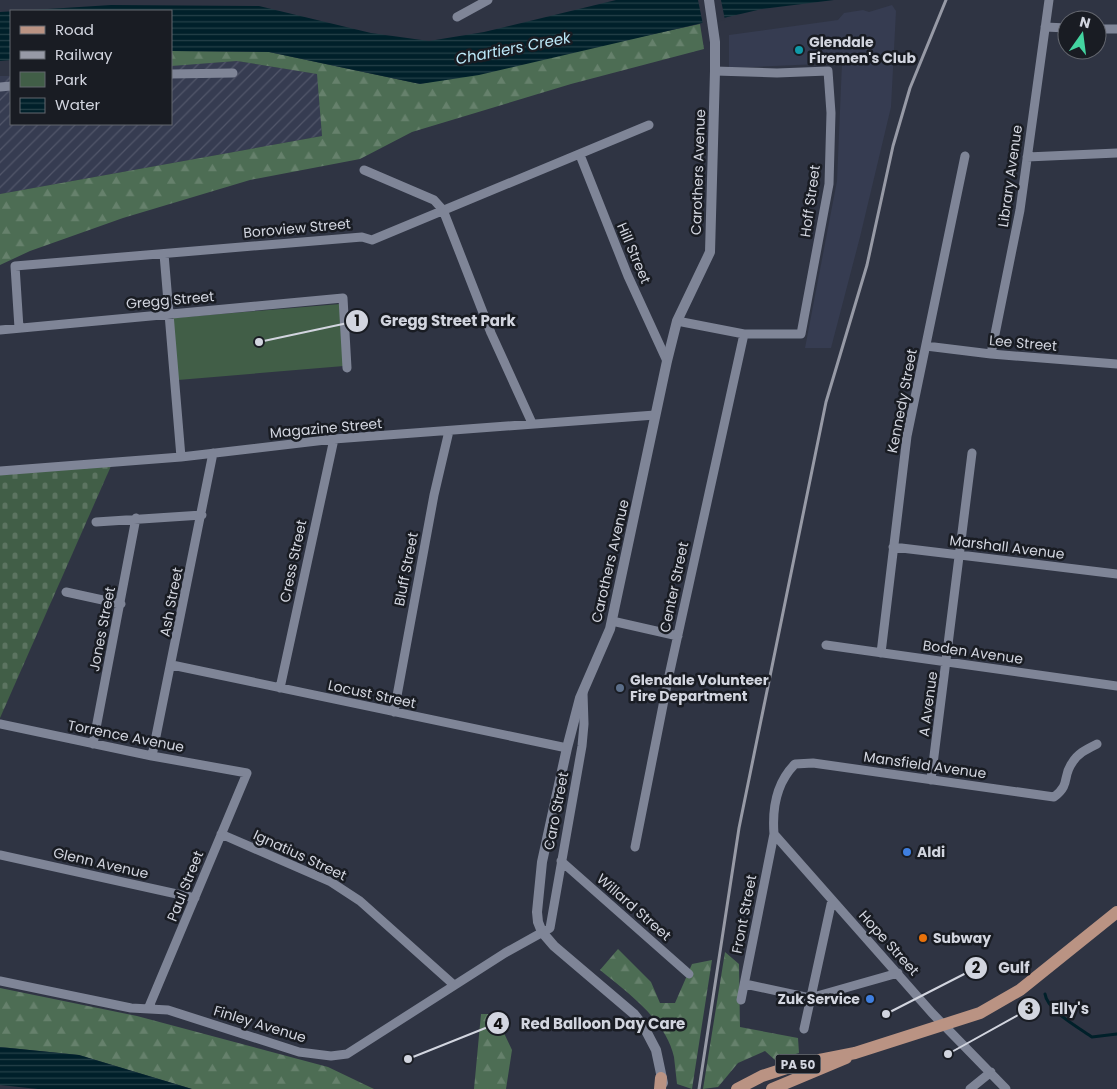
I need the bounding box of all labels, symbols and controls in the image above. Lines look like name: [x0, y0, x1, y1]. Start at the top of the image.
legend: [10, 10, 172, 125]
north arrow: [1057, 10, 1107, 60]
text: N: [1078, 11, 1093, 33]
text: Road: [55, 19, 94, 40]
water label: Chartiers Creek: [454, 26, 574, 69]
place label: Glendale Firemen's Club: [809, 32, 916, 68]
text: Railway: [55, 44, 113, 65]
marker: Glendale Firemen's Club: [793, 44, 805, 56]
text: Park: [55, 69, 87, 90]
text: Water: [55, 94, 101, 115]
street label: Carothers Avenue: [686, 108, 710, 235]
street label: Library Avenue: [993, 123, 1027, 228]
street label: Hoff Street: [795, 164, 825, 238]
street label: Boroview Street: [242, 213, 352, 243]
street label: Hill Street: [612, 219, 656, 287]
street label: Gregg Street: [125, 286, 215, 314]
callout: Gregg Street Park: [345, 306, 525, 336]
text: 1: [354, 310, 360, 331]
text: Gregg Street Park: [380, 310, 516, 331]
street label: Lee Street: [988, 330, 1058, 356]
street label: Kennedy Street: [882, 347, 922, 455]
street label: Magazine Street: [269, 413, 383, 443]
street label: Carothers Avenue: [586, 497, 634, 625]
street label: Cress Street: [274, 518, 312, 604]
street label: Bluff Street: [389, 530, 423, 608]
street label: Marshall Avenue: [948, 530, 1066, 564]
street label: Center Street: [655, 540, 693, 634]
street label: Ash Street: [154, 566, 188, 638]
street label: Jones Street: [84, 585, 120, 673]
street label: Boden Avenue: [922, 635, 1025, 669]
place label: Glendale Volunteer Fire Department: [630, 670, 769, 706]
street label: A Avenue: [914, 670, 943, 738]
street label: Locust Street: [326, 675, 418, 713]
marker: Glendale Volunteer Fire Department: [614, 682, 626, 694]
street label: Torrence Avenue: [66, 715, 186, 757]
street label: Mansfield Avenue: [862, 746, 988, 784]
street label: Caro Street: [539, 770, 573, 852]
street label: Ignatius Street: [250, 825, 350, 885]
street label: Glenn Avenue: [51, 842, 151, 884]
place label: Aldi: [917, 842, 945, 862]
marker: Aldi: [901, 846, 913, 858]
street label: Paul Street: [162, 848, 208, 924]
street label: Willard Street: [592, 869, 676, 945]
street label: Front Street: [727, 873, 761, 955]
street label: Hope Street: [854, 906, 924, 980]
place label: Subway: [933, 928, 991, 948]
marker: Subway: [917, 932, 929, 944]
callout: Gulf: [963, 953, 1040, 983]
text: 2: [972, 957, 981, 978]
text: Gulf: [998, 957, 1030, 978]
place label: Zuk Service: [777, 989, 860, 1009]
marker: Zuk Service: [864, 993, 876, 1005]
callout: Elly's: [1016, 994, 1099, 1024]
text: 3: [1024, 998, 1034, 1019]
text: Elly's: [1051, 998, 1089, 1019]
street label: Finley Avenue: [211, 1000, 309, 1048]
callout: Red Balloon Day Care: [486, 1008, 696, 1038]
text: 4: [493, 1013, 503, 1034]
text: Red Balloon Day Care: [521, 1013, 685, 1034]
road number: PA 50: [776, 1054, 820, 1074]

